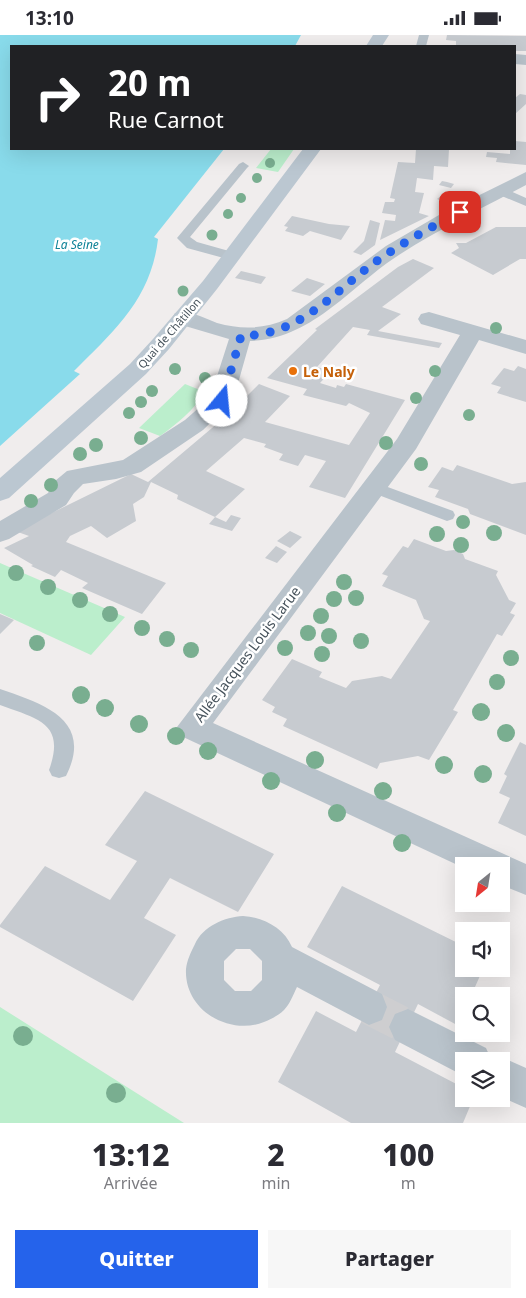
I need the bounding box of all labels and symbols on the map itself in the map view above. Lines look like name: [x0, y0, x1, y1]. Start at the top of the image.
pin: [439, 191, 481, 233]
water label: La Seine: [55, 236, 99, 253]
street label: Quai de Châtillon: [134, 295, 204, 371]
place label: Le Naly: [303, 362, 355, 381]
marker: Le Naly: [287, 365, 299, 377]
position arrow: [195, 374, 247, 426]
street label: Allée Jacques Louis Larue: [190, 582, 304, 726]
north arrow: [455, 857, 510, 913]

